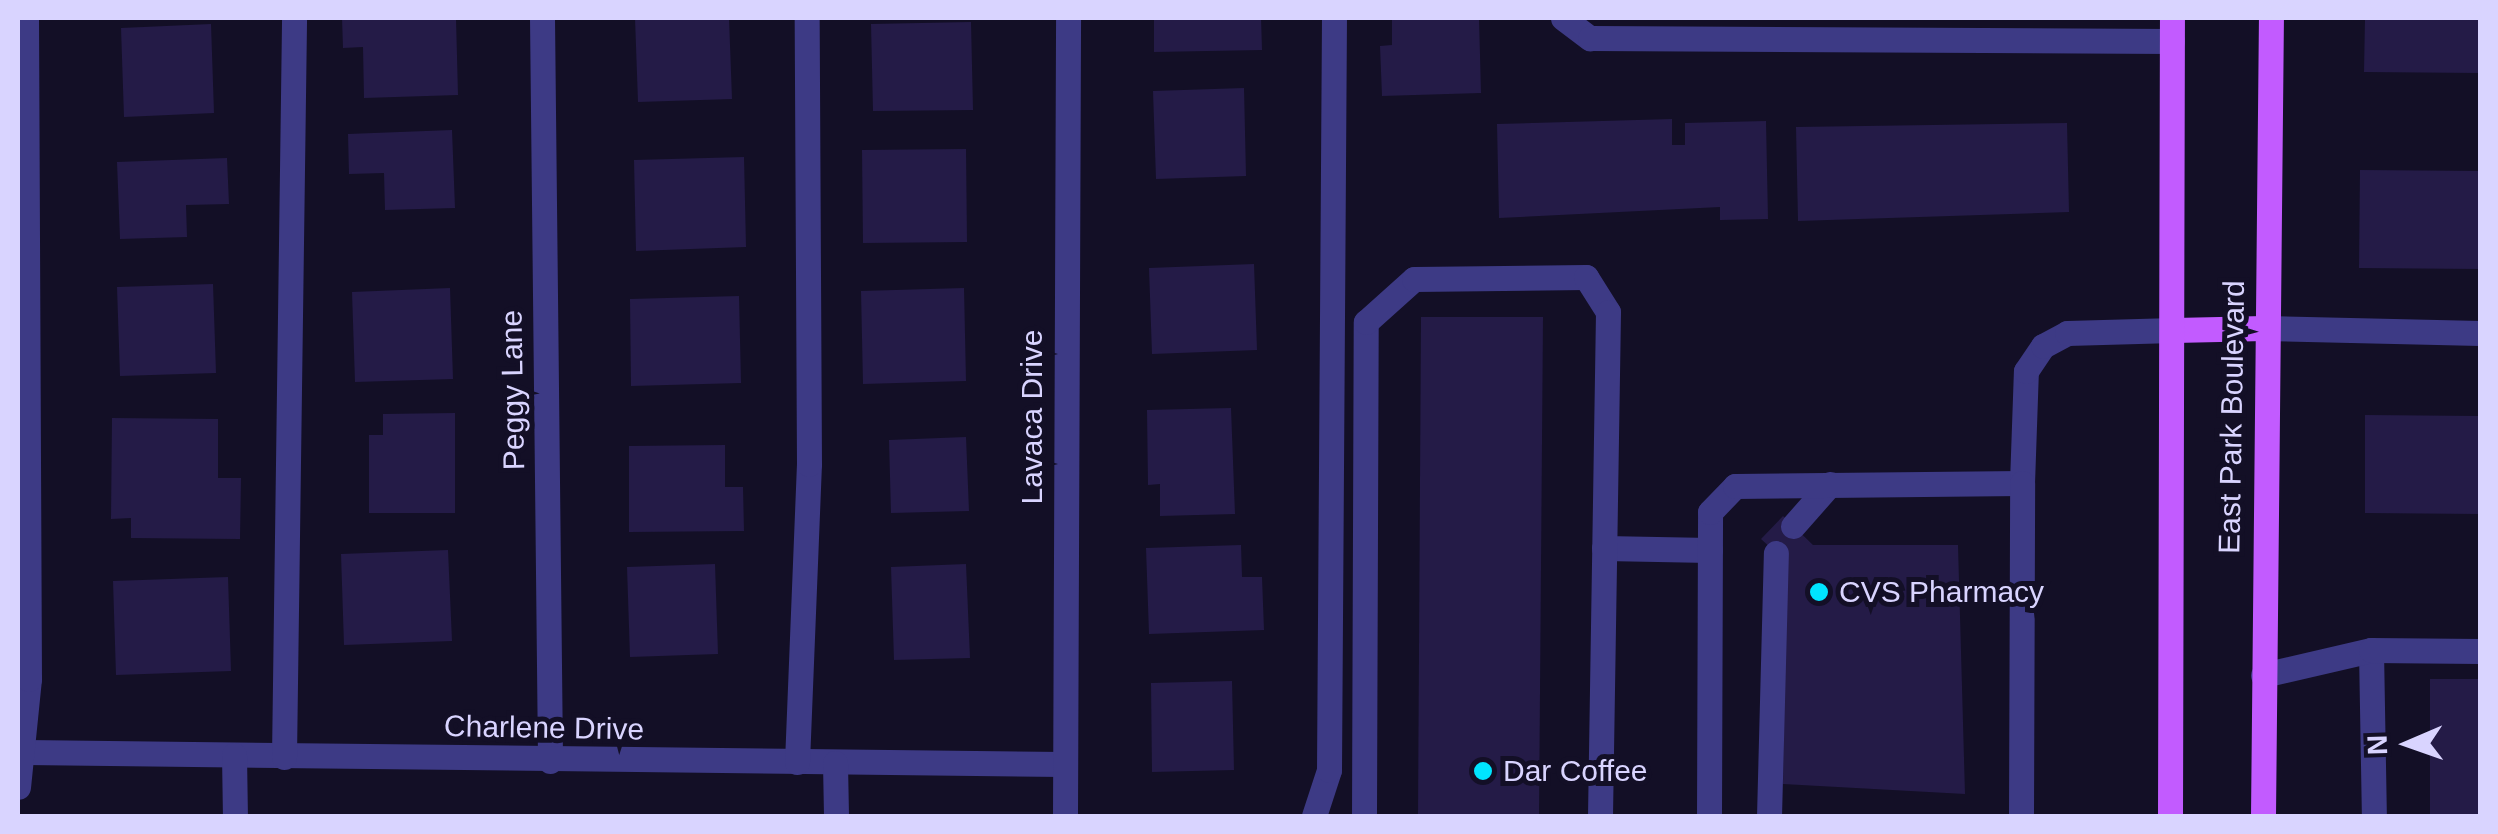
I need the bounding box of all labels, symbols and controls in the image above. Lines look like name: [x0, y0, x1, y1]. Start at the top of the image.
street label: East Park Boulevard: [2212, 280, 2252, 554]
street label: Peggy Lane: [494, 310, 532, 470]
street label: Lavaca Drive: [1014, 329, 1050, 505]
place label: CVS Pharmacy: [1839, 574, 2044, 610]
marker: CVS Pharmacy: [1808, 581, 1830, 603]
north arrow: [2358, 694, 2458, 794]
street label: Charlene Drive: [444, 708, 644, 748]
text: N: [2362, 734, 2393, 756]
place label: Dar Coffee: [1503, 753, 1648, 789]
marker: Dar Coffee: [1472, 760, 1494, 782]

